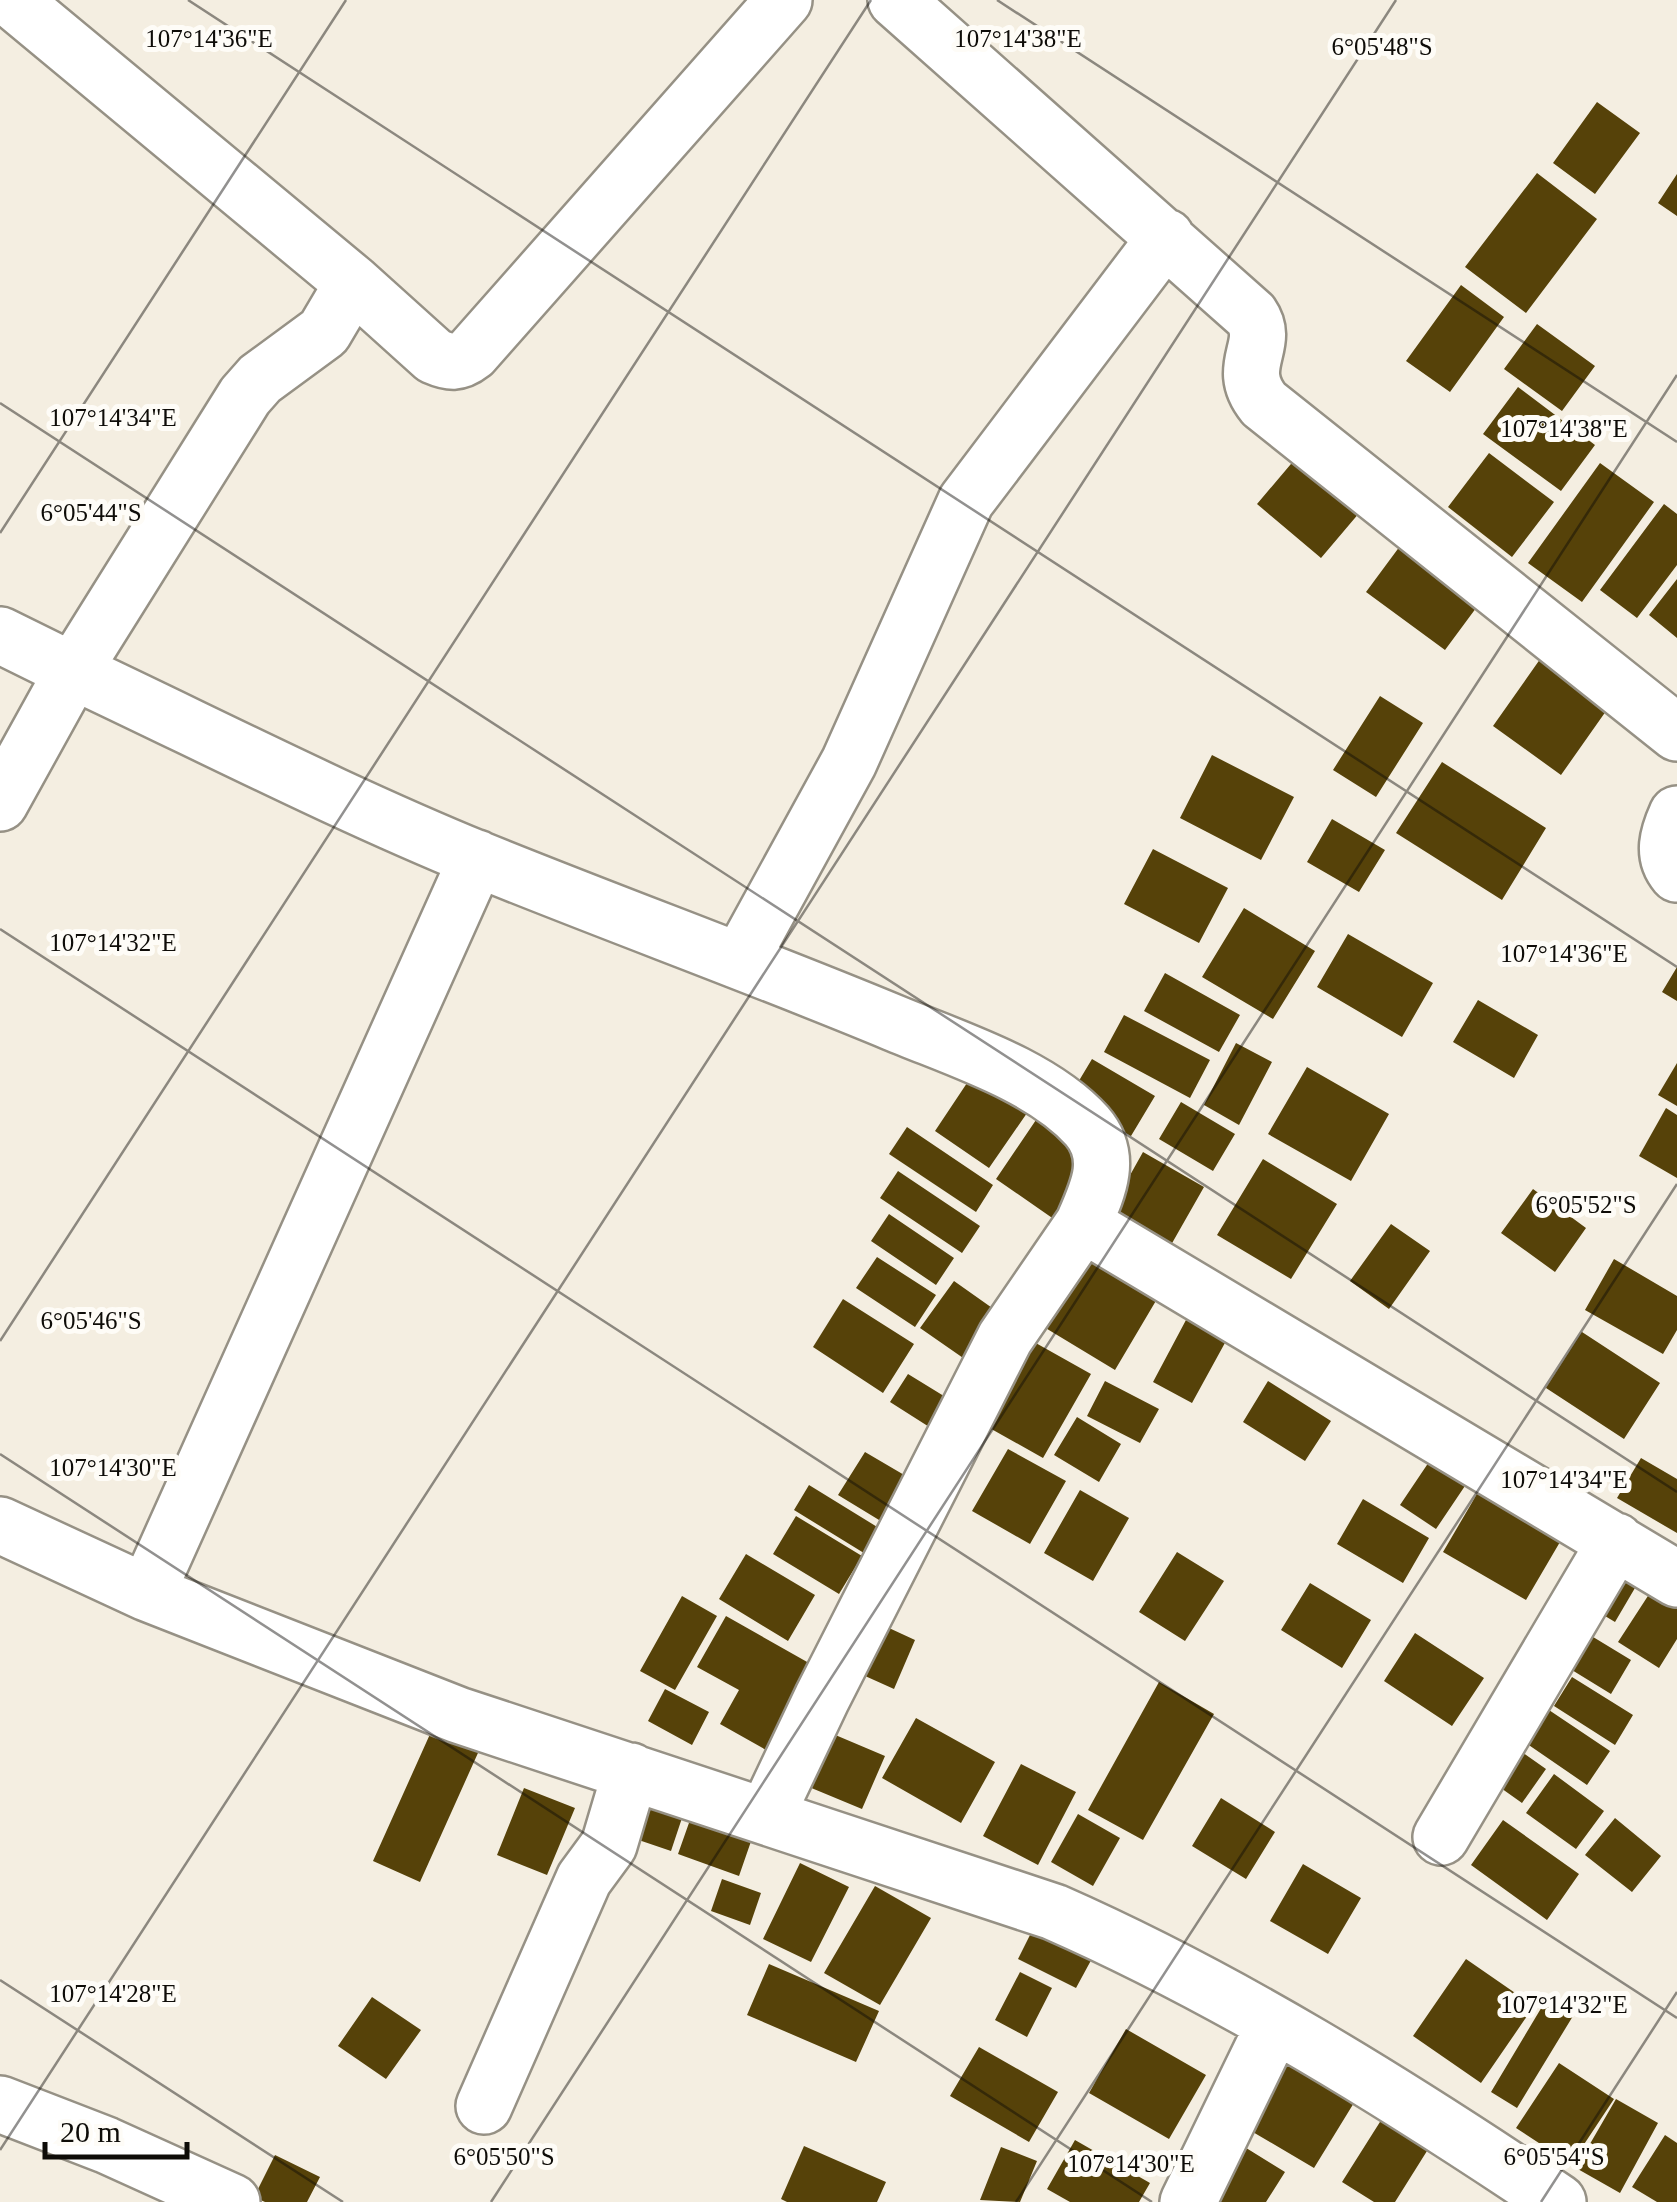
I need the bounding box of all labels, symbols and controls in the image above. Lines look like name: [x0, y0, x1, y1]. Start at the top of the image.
text: 107°14'36"E: [145, 25, 273, 52]
text: 107°14'38"E: [954, 25, 1082, 52]
text: 6°05'48"S: [1331, 33, 1433, 60]
text: 107°14'34"E: [49, 404, 177, 431]
text: 107°14'38"E: [1500, 415, 1628, 442]
text: 6°05'44"S: [40, 499, 142, 526]
text: 107°14'32"E: [49, 929, 177, 956]
text: 107°14'36"E: [1500, 940, 1628, 967]
text: 6°05'52"S: [1535, 1191, 1637, 1218]
text: 6°05'46"S: [40, 1307, 142, 1334]
text: 107°14'30"E: [49, 1454, 177, 1481]
text: 107°14'34"E: [1500, 1466, 1628, 1493]
text: 107°14'28"E: [49, 1980, 177, 2007]
text: 107°14'32"E: [1500, 1991, 1628, 2018]
scale bar: [45, 2097, 188, 2159]
text: 20 m: [60, 2115, 121, 2148]
text: 6°05'50"S: [453, 2143, 555, 2170]
text: 6°05'54"S: [1503, 2143, 1605, 2170]
text: 107°14'30"E: [1067, 2150, 1195, 2177]

